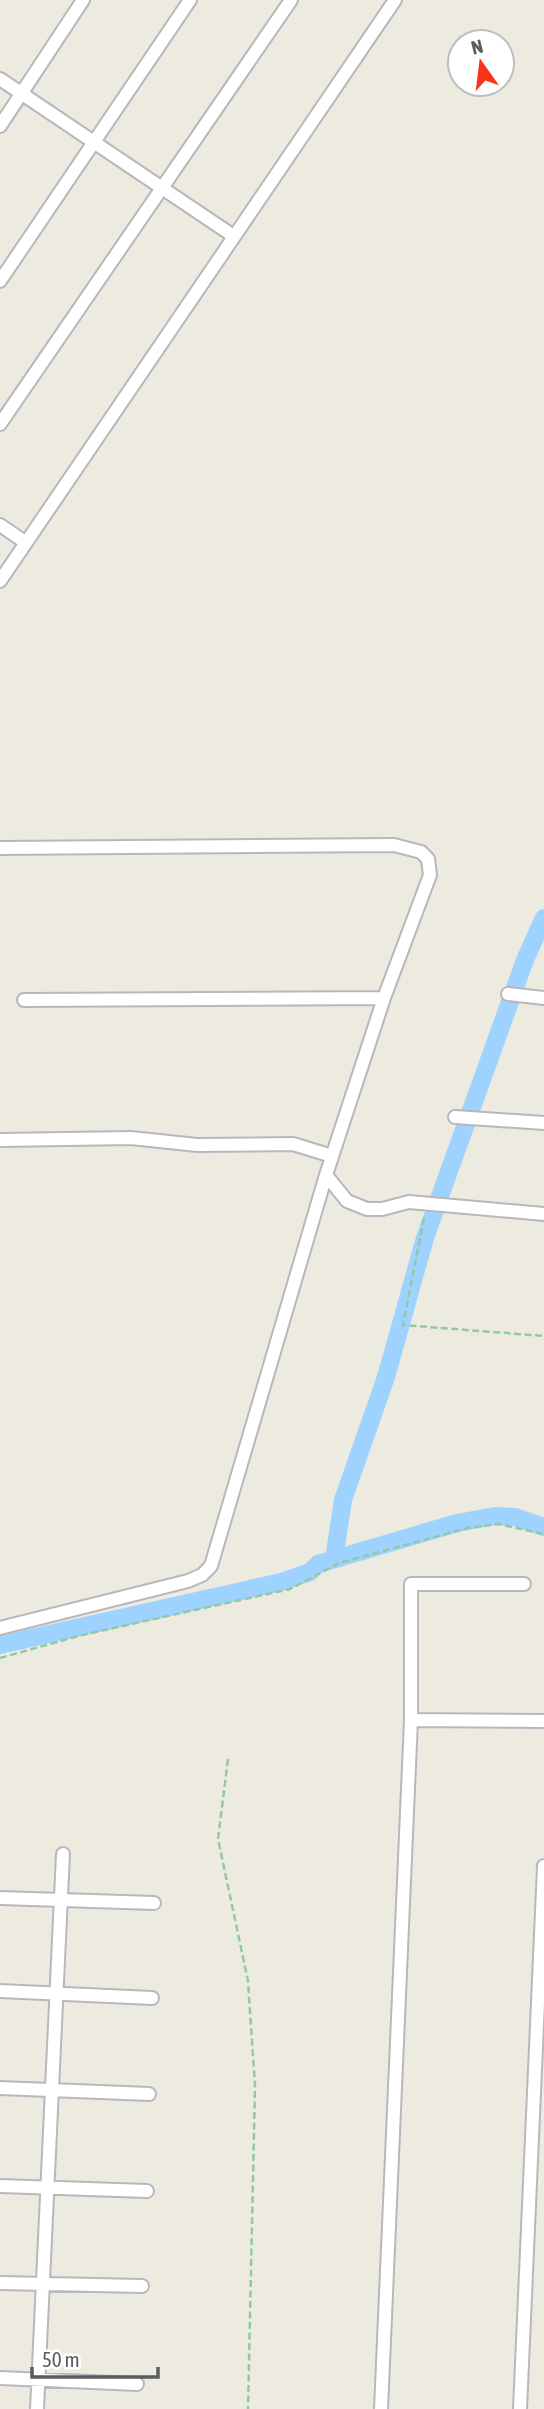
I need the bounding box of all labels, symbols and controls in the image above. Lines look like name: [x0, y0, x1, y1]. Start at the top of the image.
north arrow: [446, 28, 516, 98]
text: N: [469, 34, 485, 59]
scale bar: [32, 2336, 158, 2380]
text: 50 m: [42, 2347, 80, 2371]

